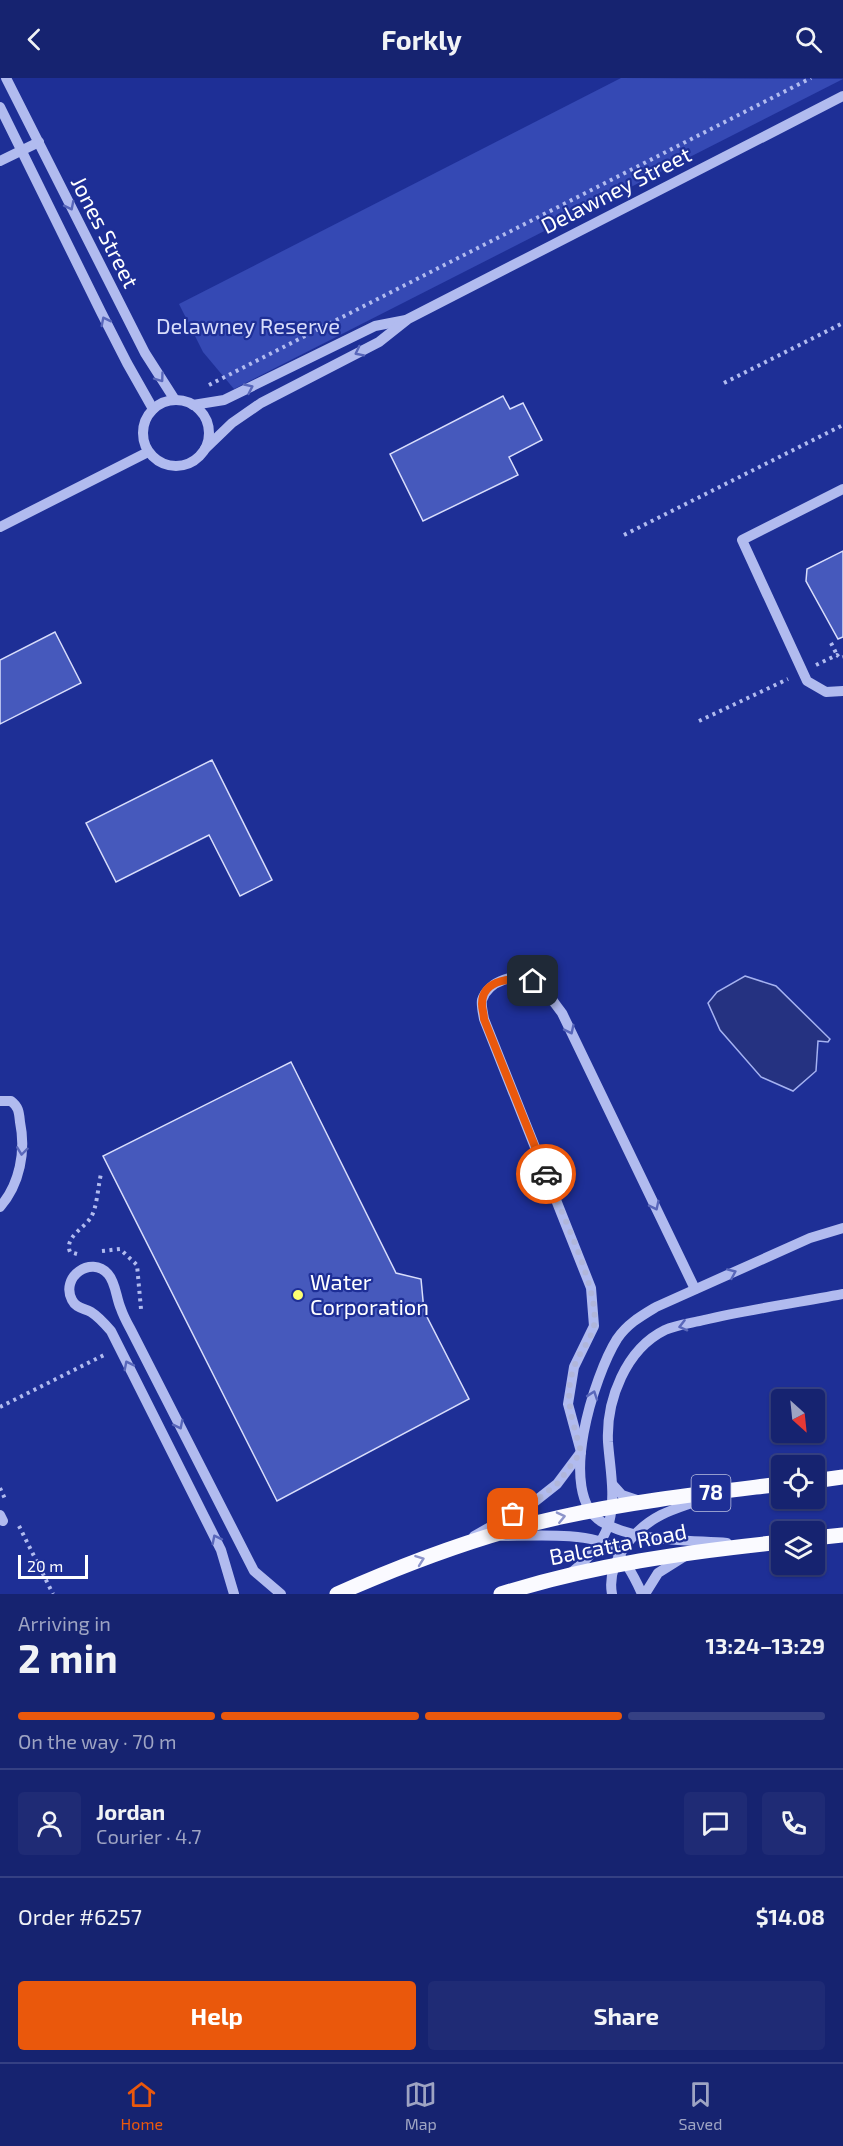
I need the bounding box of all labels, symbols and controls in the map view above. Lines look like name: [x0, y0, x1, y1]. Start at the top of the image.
icon: back: [18, 23, 51, 56]
text: Forkly: [381, 23, 462, 55]
icon: search: [792, 23, 825, 56]
street label: Delawney Street: [536, 140, 695, 238]
street label: Jones Street: [67, 171, 145, 292]
one-way arrow: [62, 199, 74, 210]
park label: Delawney Reserve: [156, 312, 340, 338]
one-way arrow: [101, 316, 112, 327]
one-way arrow: [355, 345, 366, 356]
one-way arrow: [153, 372, 164, 383]
one-way arrow: [242, 384, 253, 396]
pin: [507, 955, 558, 1006]
icon: home: [516, 964, 549, 997]
one-way arrow: [563, 1024, 575, 1035]
courier: [516, 1144, 576, 1204]
one-way arrow: [16, 1147, 28, 1156]
icon: car: [530, 1158, 563, 1191]
one-way arrow: [648, 1199, 660, 1210]
place label: Water Corporation: [310, 1268, 429, 1319]
one-way arrow: [725, 1269, 736, 1281]
marker: Water Corporation: [291, 1288, 305, 1302]
one-way arrow: [678, 1318, 688, 1331]
one-way arrow: [124, 1360, 135, 1371]
north arrow: [771, 1389, 825, 1443]
map controls: [771, 1389, 825, 1575]
one-way arrow: [585, 1390, 598, 1401]
one-way arrow: [171, 1418, 183, 1429]
button: locate: [771, 1455, 825, 1509]
road number: 78: [692, 1475, 730, 1511]
pin: [487, 1488, 538, 1539]
icon: bag: [496, 1497, 529, 1530]
one-way arrow: [556, 1511, 566, 1524]
street label: Balcatta Road: [547, 1517, 689, 1569]
button: layers: [771, 1521, 825, 1575]
one-way arrow: [211, 1534, 223, 1545]
scale bar: [18, 1552, 88, 1580]
one-way arrow: [414, 1554, 425, 1567]
text: 20 m: [27, 1556, 63, 1575]
text: Arriving in: [18, 1611, 111, 1635]
text: 13:24–13:29: [706, 1632, 825, 1658]
text: 2 min: [18, 1634, 118, 1681]
text: On the way · 70 m: [18, 1729, 177, 1753]
button: person: [18, 1792, 81, 1855]
button: chat: [684, 1792, 747, 1855]
button: phone: [762, 1792, 825, 1855]
text: Jordan: [96, 1798, 165, 1824]
text: Courier · 4.7: [96, 1824, 202, 1848]
text: Order #6257: [18, 1903, 142, 1929]
text: $14.08: [756, 1903, 825, 1929]
button: Help: [18, 1981, 416, 2050]
button: Share: [428, 1981, 825, 2050]
tab: Home: [121, 2078, 163, 2133]
tab: Map: [404, 2078, 437, 2133]
tab: Saved: [678, 2078, 722, 2133]

